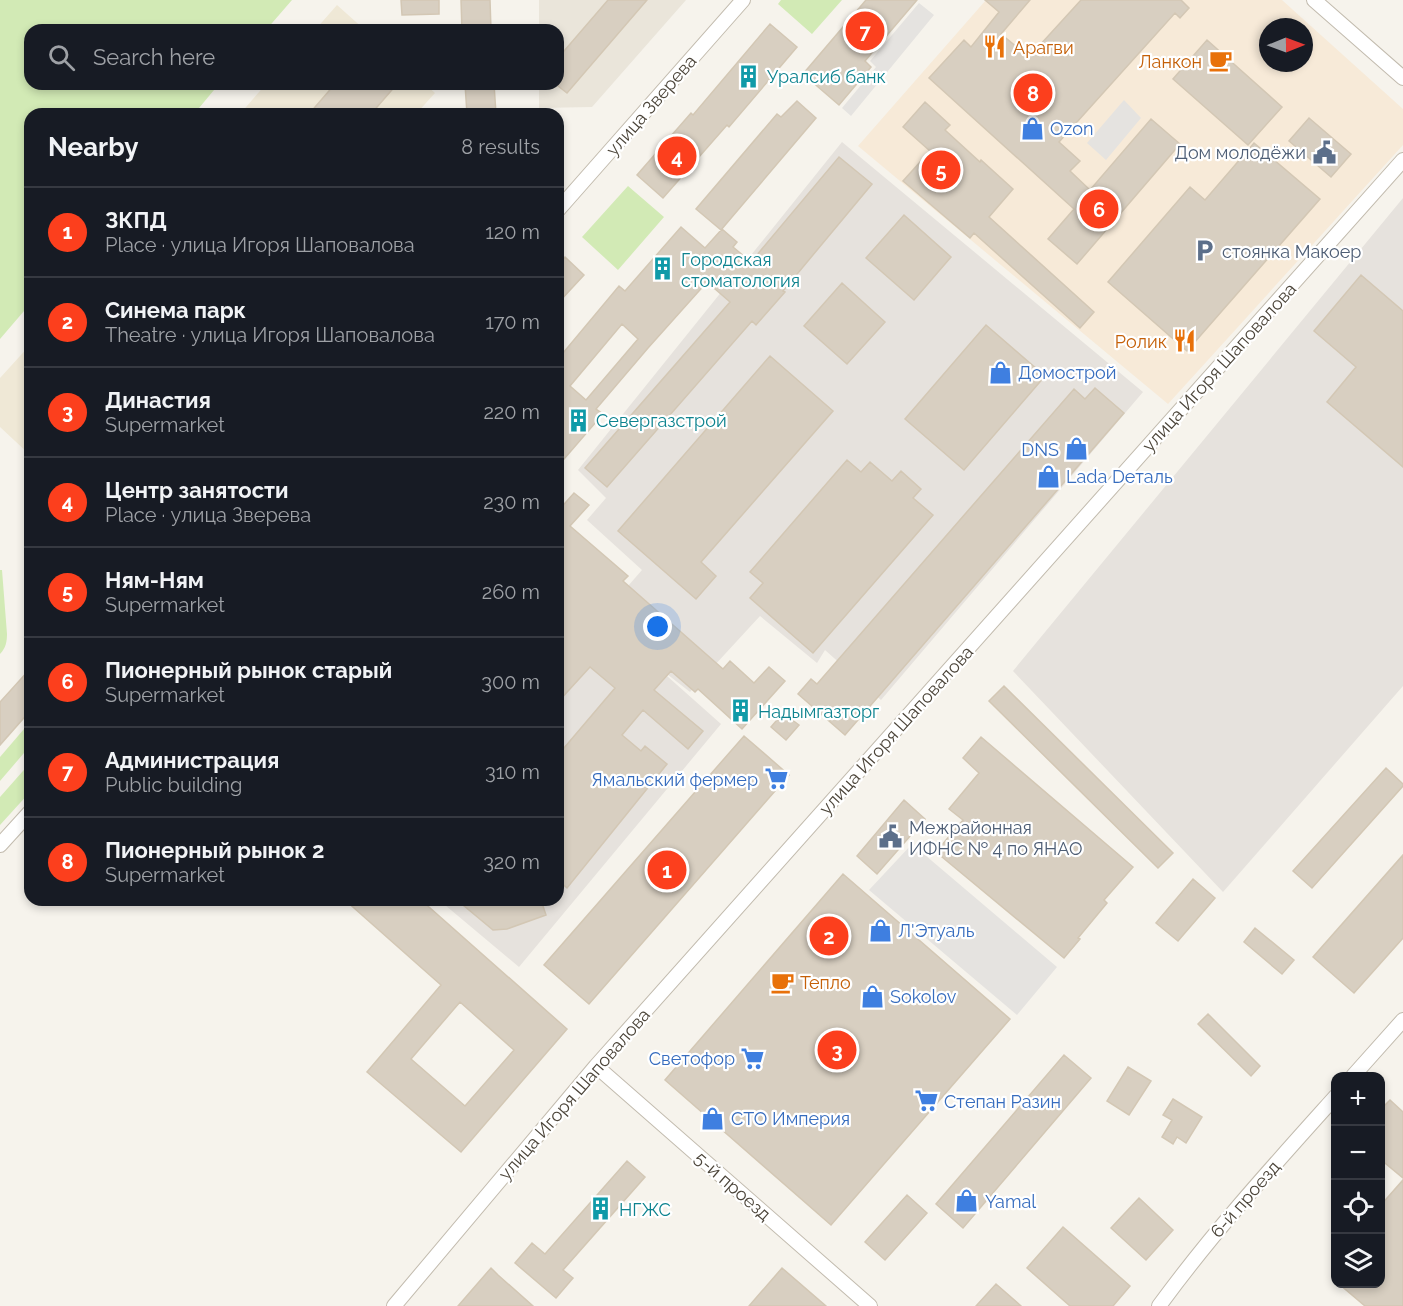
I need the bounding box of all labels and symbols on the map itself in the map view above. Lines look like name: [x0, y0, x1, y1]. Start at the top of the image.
pin: 7: [846, 9, 884, 54]
north arrow: [1259, 18, 1313, 72]
restaurant icon: Арагви: [982, 34, 1008, 60]
place label: Арагви: [1013, 37, 1074, 58]
cafe icon: Ланкон: [1207, 48, 1233, 74]
street label: улица Зверева: [602, 50, 700, 160]
place label: Ланкон: [1139, 51, 1202, 72]
building icon: Уралсиб банк: [736, 63, 762, 89]
place label: Уралсиб банк: [767, 66, 886, 87]
pin: 8: [1014, 70, 1052, 116]
shop icon: Ozon: [1019, 115, 1045, 141]
place label: Ozon: [1050, 118, 1093, 139]
pin: 4: [658, 134, 696, 178]
public building icon: Дом молодёжи: [1311, 139, 1337, 165]
place label: Дом молодёжи: [1174, 142, 1306, 163]
pin: 5: [922, 148, 960, 192]
pin: 6: [1080, 186, 1118, 232]
parking icon: стоянка Макоер: [1191, 238, 1217, 264]
place label: стоянка Макоер: [1222, 241, 1361, 262]
place label: Городская стоматология: [681, 249, 800, 291]
building icon: Городская стоматология: [650, 256, 676, 282]
street label: улица Игоря Шаповалова: [1138, 278, 1300, 456]
restaurant icon: Ролик: [1172, 328, 1198, 354]
place label: Ролик: [1115, 331, 1167, 352]
shop icon: Домострой: [987, 359, 1013, 385]
place label: Домострой: [1018, 362, 1117, 383]
building icon: Севергазстрой: [565, 407, 591, 433]
place label: Севергазстрой: [596, 410, 727, 431]
shop icon: DNS: [1064, 436, 1090, 462]
place label: DNS: [1021, 439, 1059, 460]
shop icon: Lada Dеталь: [1035, 463, 1061, 489]
place label: Lada Dеталь: [1066, 466, 1173, 487]
your location: [643, 612, 672, 641]
street label: улица Игоря Шаповалова: [815, 641, 977, 819]
building icon: Надымгазторг: [727, 698, 753, 724]
place label: Надымгазторг: [758, 701, 879, 722]
supermarket icon: Ямальский фермер: [763, 766, 789, 792]
place label: Ямальский фермер: [591, 769, 758, 790]
place label: Межрайонная ИФНС № 4 по ЯНАО: [909, 817, 1083, 859]
public building icon: Межрайонная ИФНС № 4 по ЯНАО: [878, 824, 904, 850]
pin: 1: [648, 848, 686, 892]
pin: 2: [810, 914, 848, 958]
shop icon: Л'Этуаль: [867, 917, 893, 943]
place label: Л'Этуаль: [898, 920, 975, 941]
cafe icon: Тепло: [769, 969, 795, 995]
place label: Тепло: [800, 972, 851, 993]
shop icon: Sokolov: [859, 983, 885, 1009]
place label: Sokolov: [890, 986, 957, 1007]
street label: улица Игоря Шаповалова: [494, 1004, 654, 1184]
pin: 3: [818, 1028, 856, 1072]
supermarket icon: Светофор: [740, 1045, 766, 1071]
place label: Светофор: [649, 1048, 735, 1069]
supermarket icon: Степан Разин: [913, 1088, 939, 1114]
place label: Степан Разин: [944, 1091, 1061, 1112]
shop icon: СТО Империя: [700, 1105, 726, 1131]
place label: СТО Империя: [731, 1108, 850, 1129]
street label: 5-й проезд: [691, 1147, 775, 1225]
street label: 6-й проезд: [1206, 1156, 1284, 1242]
shop icon: Yamal: [954, 1188, 980, 1214]
place label: Yamal: [985, 1191, 1036, 1212]
building icon: НГЖС: [588, 1196, 614, 1222]
place label: НГЖС: [619, 1199, 671, 1220]

